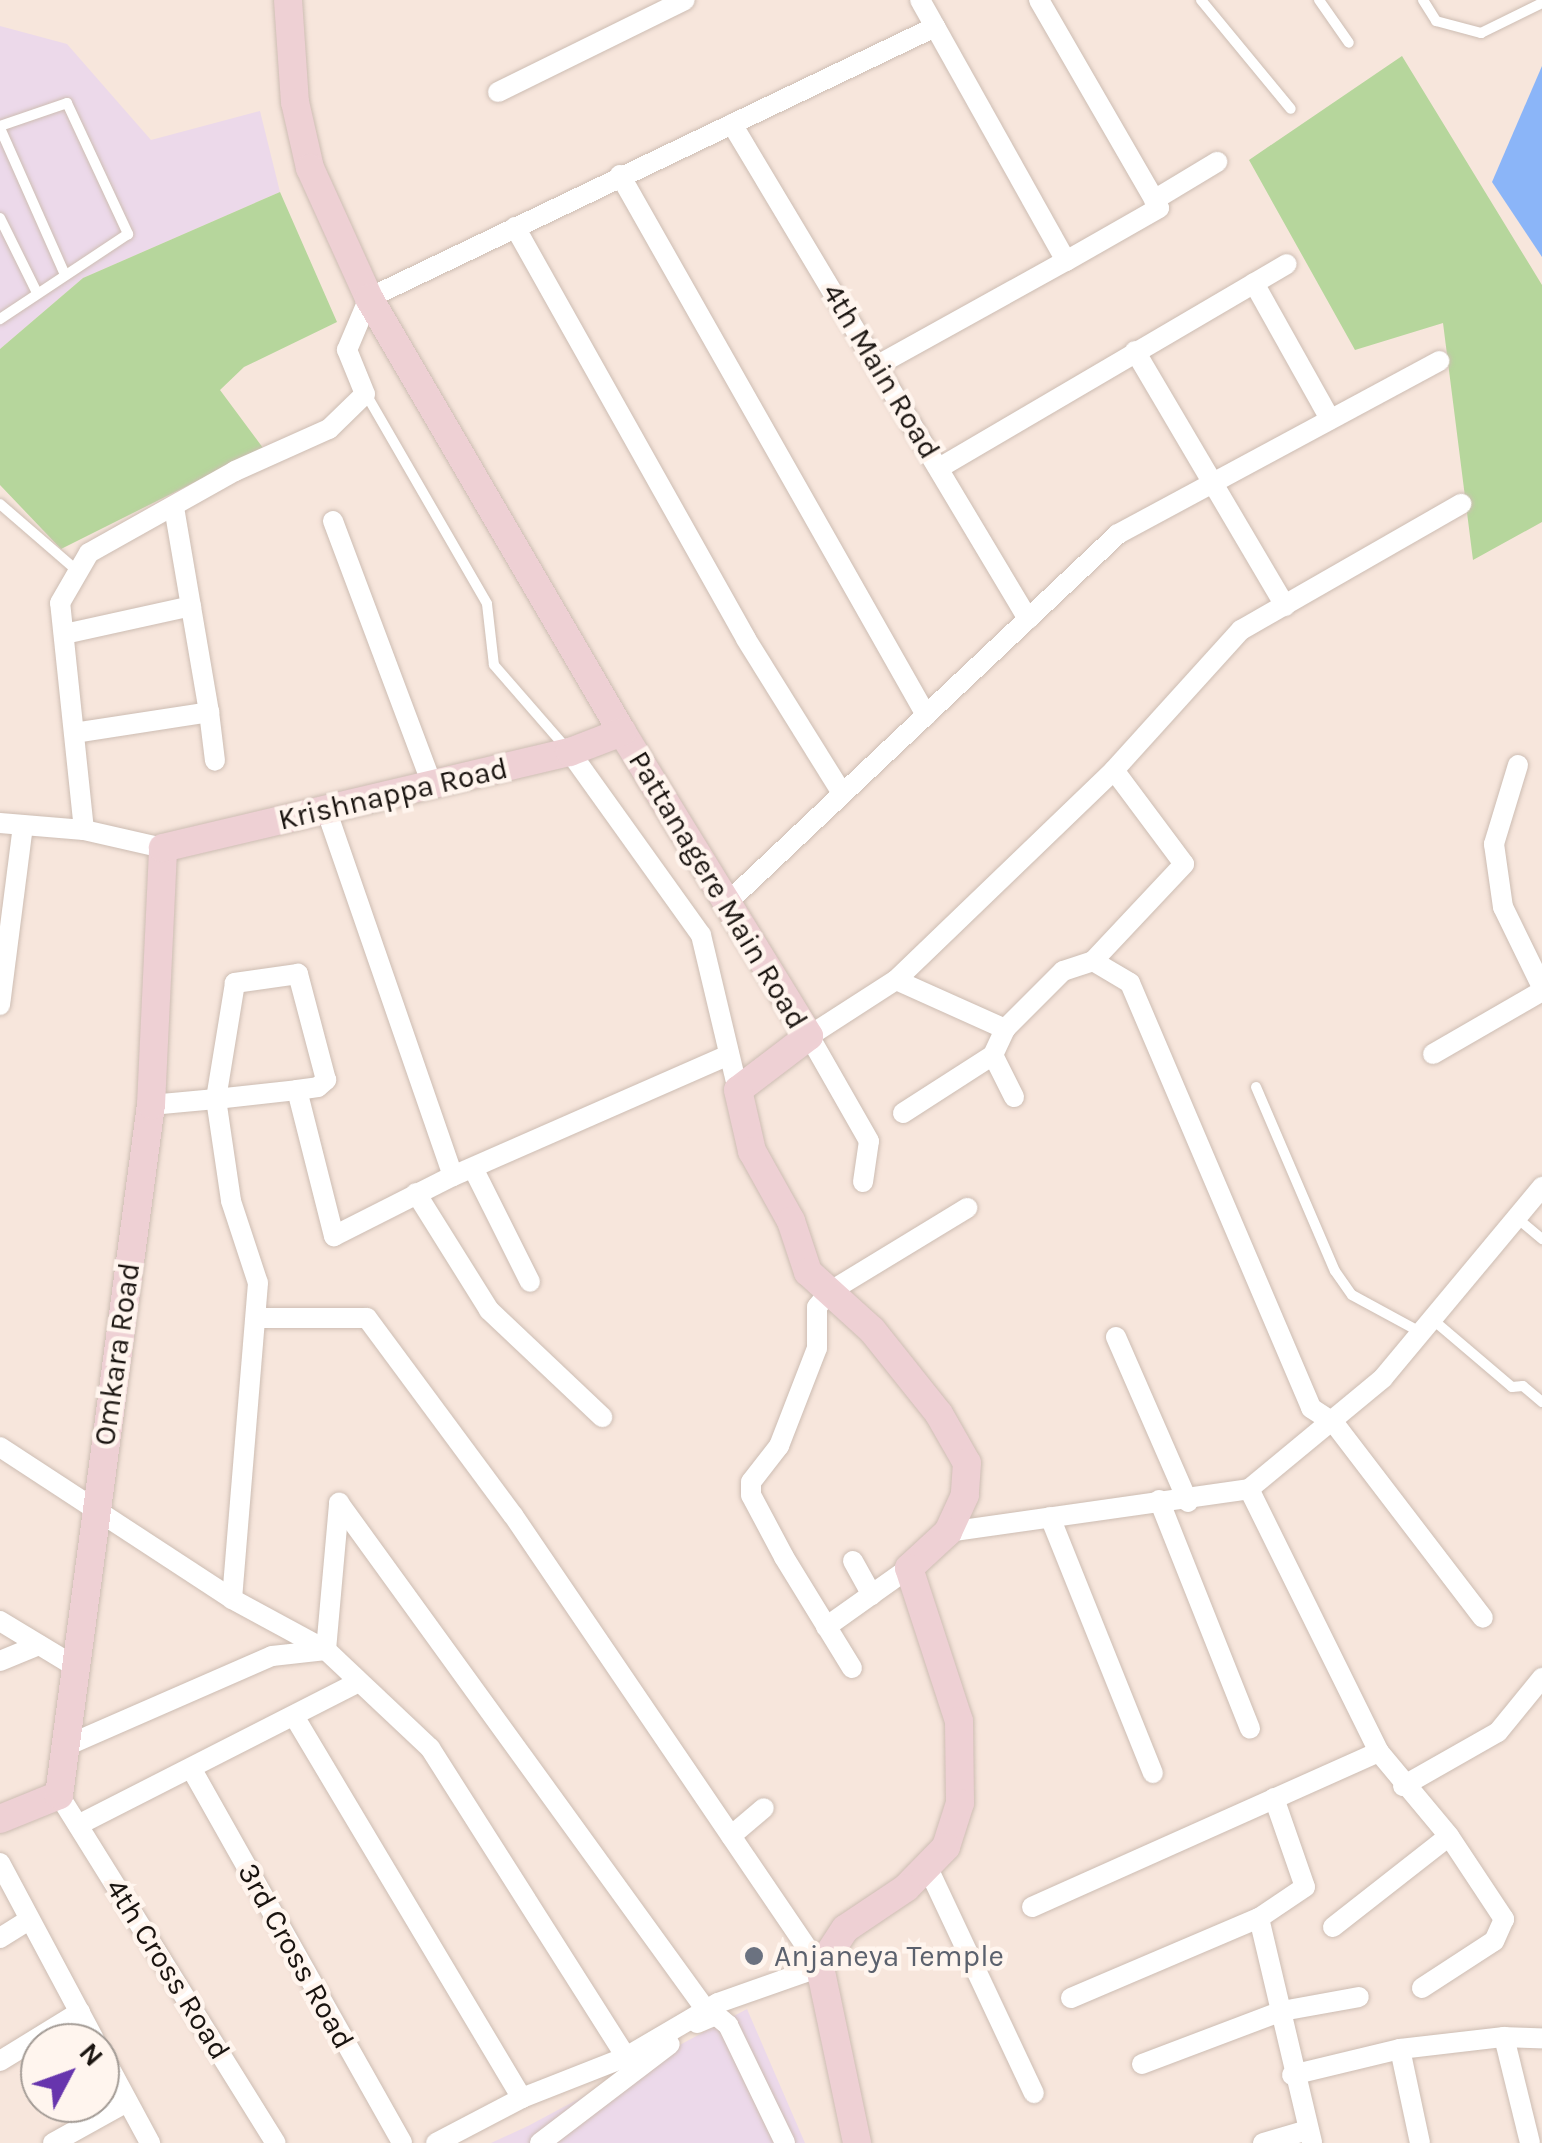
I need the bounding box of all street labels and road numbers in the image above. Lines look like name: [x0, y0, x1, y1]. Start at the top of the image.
street label: 4th Main Road: [814, 277, 948, 465]
street label: Pattanagere Main Road: [621, 745, 815, 1035]
street label: Krishnappa Road: [275, 750, 511, 838]
street label: Omkara Road: [86, 1260, 148, 1448]
street label: 3rd Cross Road: [230, 1857, 362, 2055]
street label: 4th Cross Road: [98, 1872, 238, 2066]

